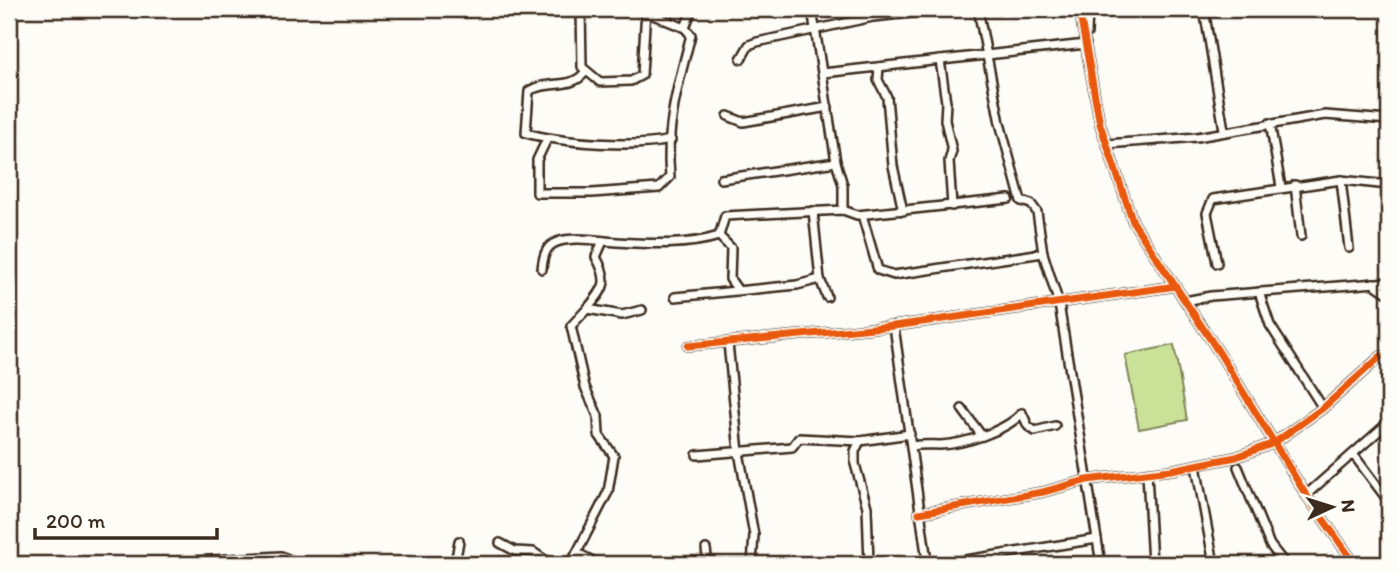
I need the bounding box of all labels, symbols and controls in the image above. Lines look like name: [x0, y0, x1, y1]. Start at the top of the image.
north arrow: [1296, 472, 1366, 542]
scale bar: [35, 496, 217, 540]
text: N: [1337, 499, 1360, 513]
text: 200 m: [46, 508, 106, 533]

